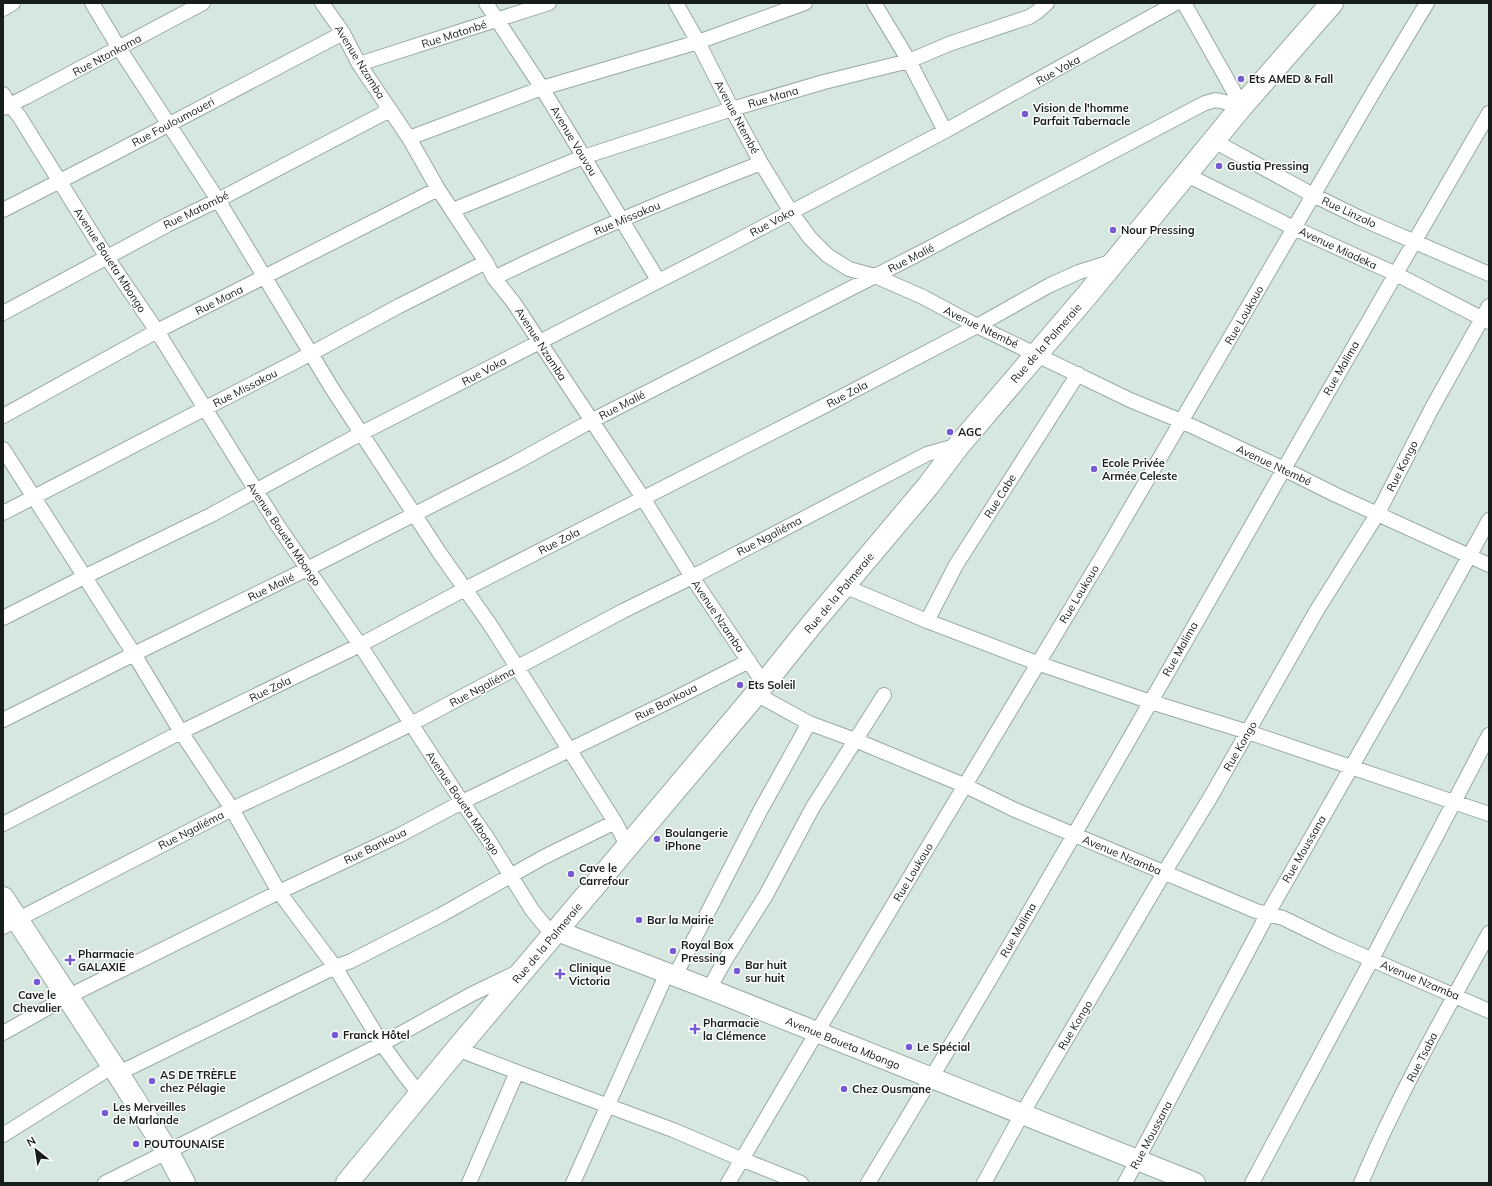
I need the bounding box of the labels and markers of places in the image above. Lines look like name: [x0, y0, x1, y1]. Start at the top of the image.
place label: Ets AMED & Fall: [1249, 72, 1333, 86]
marker: Ets AMED & Fall: [1236, 74, 1246, 84]
place label: Vision de l'homme Parfait Tabernacle: [1032, 101, 1130, 128]
marker: Vision de l'homme Parfait Tabernacle: [1020, 109, 1030, 119]
place label: Gustia Pressing: [1227, 159, 1309, 173]
marker: Gustia Pressing: [1214, 161, 1224, 171]
place label: Nour Pressing: [1121, 223, 1195, 237]
marker: Nour Pressing: [1108, 225, 1118, 235]
place label: AGC: [958, 425, 982, 439]
marker: AGC: [945, 427, 955, 437]
place label: Ecole Privée Armée Celeste: [1102, 456, 1177, 483]
marker: Ecole Privée Armée Celeste: [1089, 464, 1099, 474]
place label: Ets Soleil: [748, 678, 796, 692]
marker: Ets Soleil: [735, 680, 745, 690]
place label: Boulangerie iPhone: [665, 826, 728, 853]
marker: Boulangerie iPhone: [652, 834, 662, 844]
place label: Cave le Carrefour: [579, 861, 630, 888]
marker: Cave le Carrefour: [566, 869, 576, 879]
place label: Bar la Mairie: [647, 913, 714, 927]
marker: Bar la Mairie: [634, 915, 644, 925]
place label: Royal Box Pressing: [681, 938, 735, 965]
marker: Royal Box Pressing: [668, 946, 678, 956]
place label: Pharmacie GALAXIE: [78, 947, 134, 974]
marker: Pharmacie GALAXIE: [65, 955, 75, 965]
place label: Bar huit sur huit: [745, 958, 787, 985]
place label: Clinique Victoria: [568, 961, 611, 988]
marker: Bar huit sur huit: [732, 966, 742, 976]
marker: Clinique Victoria: [554, 968, 566, 980]
marker: Cave le Chevalier: [32, 977, 42, 987]
place label: Cave le Chevalier: [13, 988, 62, 1015]
place label: Pharmacie la Clémence: [703, 1016, 766, 1043]
marker: Pharmacie la Clémence: [690, 1024, 700, 1034]
place label: Franck Hôtel: [343, 1028, 410, 1042]
marker: Franck Hôtel: [330, 1030, 340, 1040]
place label: Le Spécial: [917, 1040, 970, 1054]
marker: Le Spécial: [904, 1042, 914, 1052]
place label: AS DE TRÈFLE chez Pélagie: [160, 1068, 237, 1095]
marker: AS DE TRÈFLE chez Pélagie: [147, 1076, 157, 1086]
place label: Chez Ousmane: [852, 1082, 931, 1096]
marker: Chez Ousmane: [839, 1084, 849, 1094]
place label: Les Merveilles de Marlande: [113, 1100, 186, 1127]
marker: Les Merveilles de Marlande: [100, 1108, 110, 1118]
place label: POUTOUNAISE: [144, 1137, 225, 1151]
marker: POUTOUNAISE: [131, 1139, 141, 1149]

